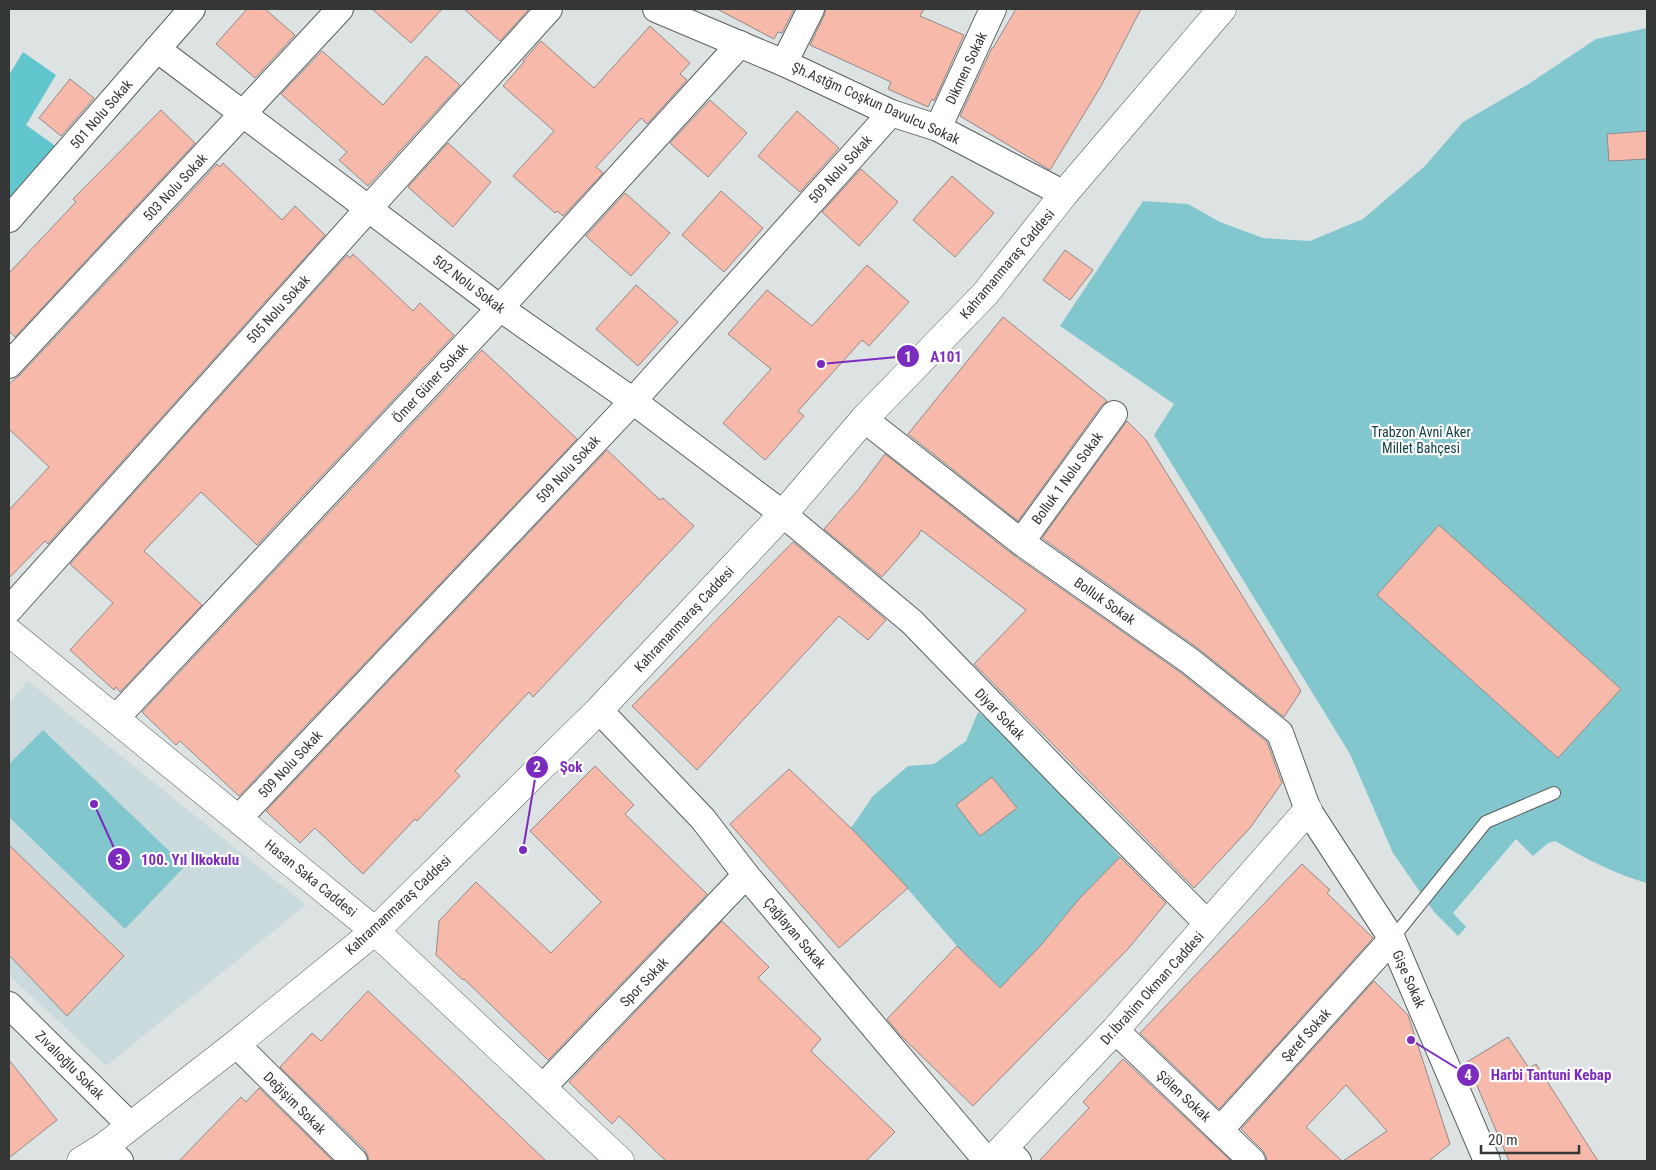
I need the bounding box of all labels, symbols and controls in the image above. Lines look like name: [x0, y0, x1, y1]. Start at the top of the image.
street label: Dikmen Sokak: [942, 29, 990, 107]
street label: Şh.Astğm Coşkun Davulcu Sokak: [790, 59, 963, 148]
street label: 501 Nolu Sokak: [67, 76, 136, 152]
street label: 509 Nolu Sokak: [805, 131, 875, 206]
street label: 503 Nolu Sokak: [140, 149, 211, 224]
street label: Kahramanmaraş Caddesi: [956, 206, 1058, 322]
street label: 502 Nolu Sokak: [430, 252, 509, 317]
street label: 505 Nolu Sokak: [243, 271, 313, 346]
street label: Ömer Güner Sokak: [389, 340, 471, 426]
callout: A101: [895, 341, 972, 371]
text: 1: [904, 348, 912, 366]
text: A101: [930, 348, 962, 366]
park label: Trabzon Avni Aker Millet Bahçesi: [1371, 424, 1471, 456]
street label: Bolluk 1 Nolu Sokak: [1028, 428, 1106, 527]
street label: 509 Nolu Sokak: [533, 431, 604, 506]
street label: Kahramanmaraş Caddesi: [631, 563, 737, 675]
street label: Bolluk Sokak: [1071, 574, 1139, 628]
street label: Diyar Sokak: [972, 685, 1029, 743]
street label: 509 Nolu Sokak: [255, 726, 326, 801]
callout: Şok: [524, 752, 592, 782]
text: 2: [533, 758, 541, 776]
text: Şok: [560, 758, 583, 776]
street label: Hasan Saka Caddesi: [262, 836, 360, 920]
callout: 100. Yıl İlkokulu: [106, 844, 249, 874]
text: 3: [115, 851, 123, 869]
text: 100. Yıl İlkokulu: [141, 851, 239, 869]
street label: Kahramanmaraş Caddesi: [342, 852, 454, 958]
street label: Çağlayan Sokak: [761, 894, 830, 972]
street label: Dr.İbrahim Okman Caddesi: [1097, 928, 1207, 1048]
street label: Gişe Sokak: [1389, 948, 1429, 1011]
street label: Spor Sokak: [617, 954, 672, 1010]
street label: Şeref Sokak: [1278, 1005, 1334, 1065]
street label: Zıvalıoğlu Sokak: [32, 1027, 108, 1103]
callout: Harbi Tantuni Kebap: [1455, 1060, 1622, 1090]
text: 4: [1464, 1066, 1472, 1084]
text: Harbi Tantuni Kebap: [1491, 1066, 1611, 1084]
street label: Şölen Sokak: [1154, 1067, 1215, 1125]
street label: Değişim Sokak: [260, 1068, 330, 1138]
scale bar: [1481, 1122, 1578, 1154]
text: 20 m: [1488, 1131, 1518, 1149]

